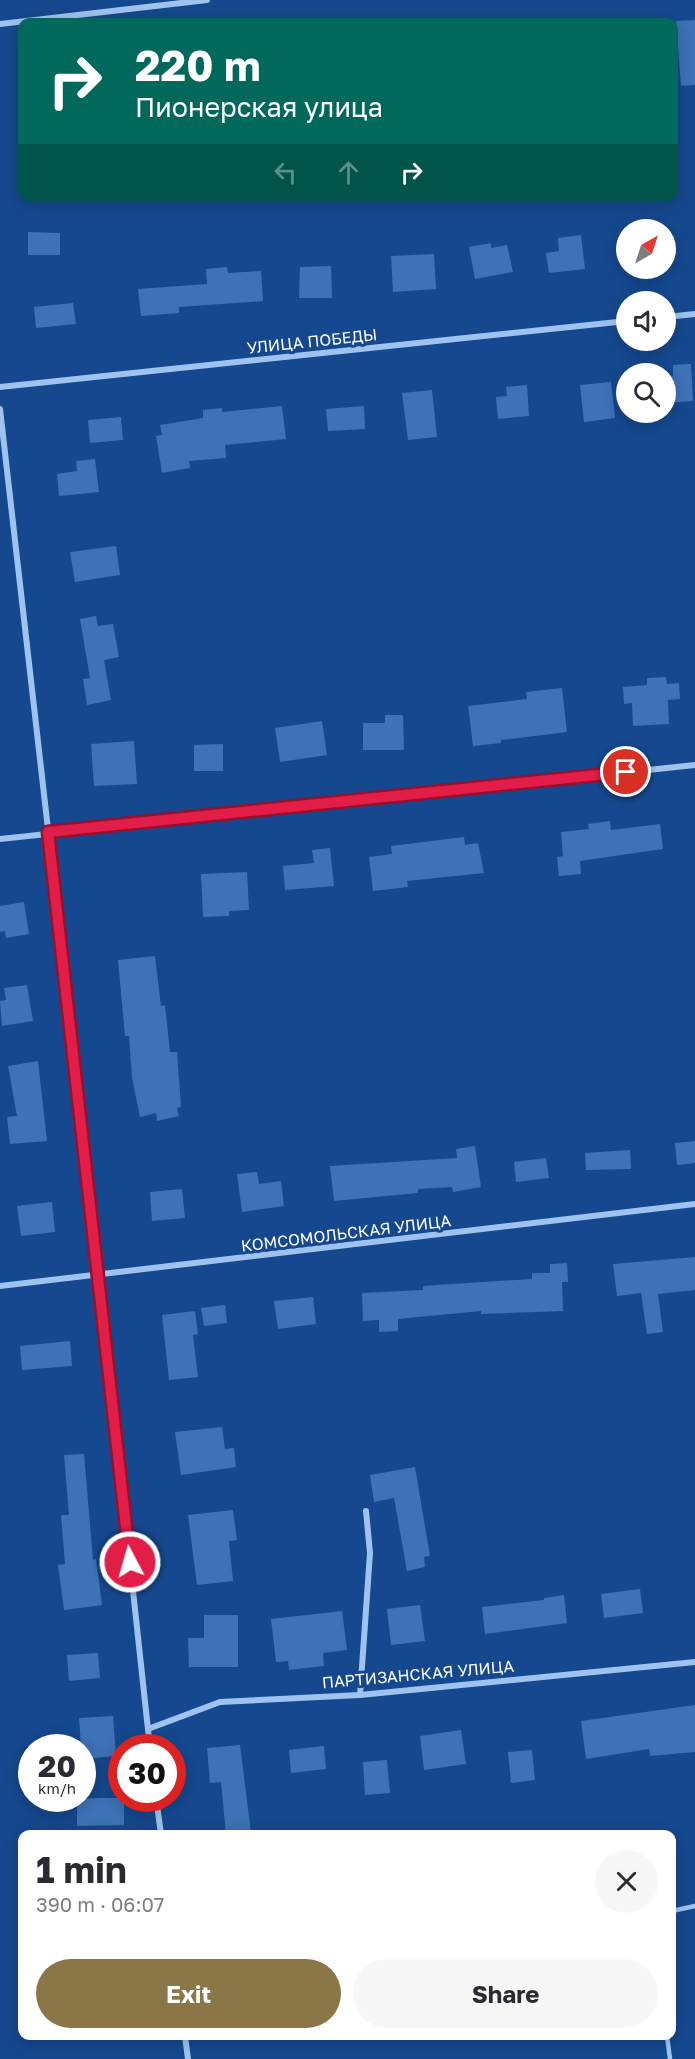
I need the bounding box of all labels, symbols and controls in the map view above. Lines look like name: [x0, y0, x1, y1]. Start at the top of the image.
text: 220 m: [135, 40, 261, 90]
icon: right: [36, 42, 114, 120]
text: Пионерская улица: [135, 91, 383, 123]
icon: left: [269, 156, 302, 189]
icon: ahead: [332, 156, 365, 189]
icon: right: [395, 156, 428, 189]
north arrow: [616, 219, 676, 279]
map controls: [616, 219, 676, 423]
button: sound: [616, 291, 676, 351]
street label: УЛИЦА ПОБЕДЫ: [246, 324, 378, 358]
button: search: [616, 363, 676, 423]
pin: [600, 746, 651, 797]
icon: arrive: [609, 755, 642, 788]
street label: КОМСОМОЛЬСКАЯ УЛИЦА: [240, 1210, 453, 1256]
position arrow: [98, 1530, 162, 1594]
street label: ПАРТИЗАНСКАЯ УЛИЦА: [321, 1656, 515, 1692]
speed limit sign: 30: [108, 1734, 186, 1812]
text: 20: [38, 1748, 76, 1784]
text: km/h: [38, 1779, 76, 1797]
text: 1 min: [36, 1848, 127, 1891]
button: close: [595, 1850, 658, 1913]
text: 390 m · 06:07: [36, 1892, 164, 1916]
button: Exit: [36, 1959, 341, 2028]
button: Share: [353, 1959, 658, 2028]

